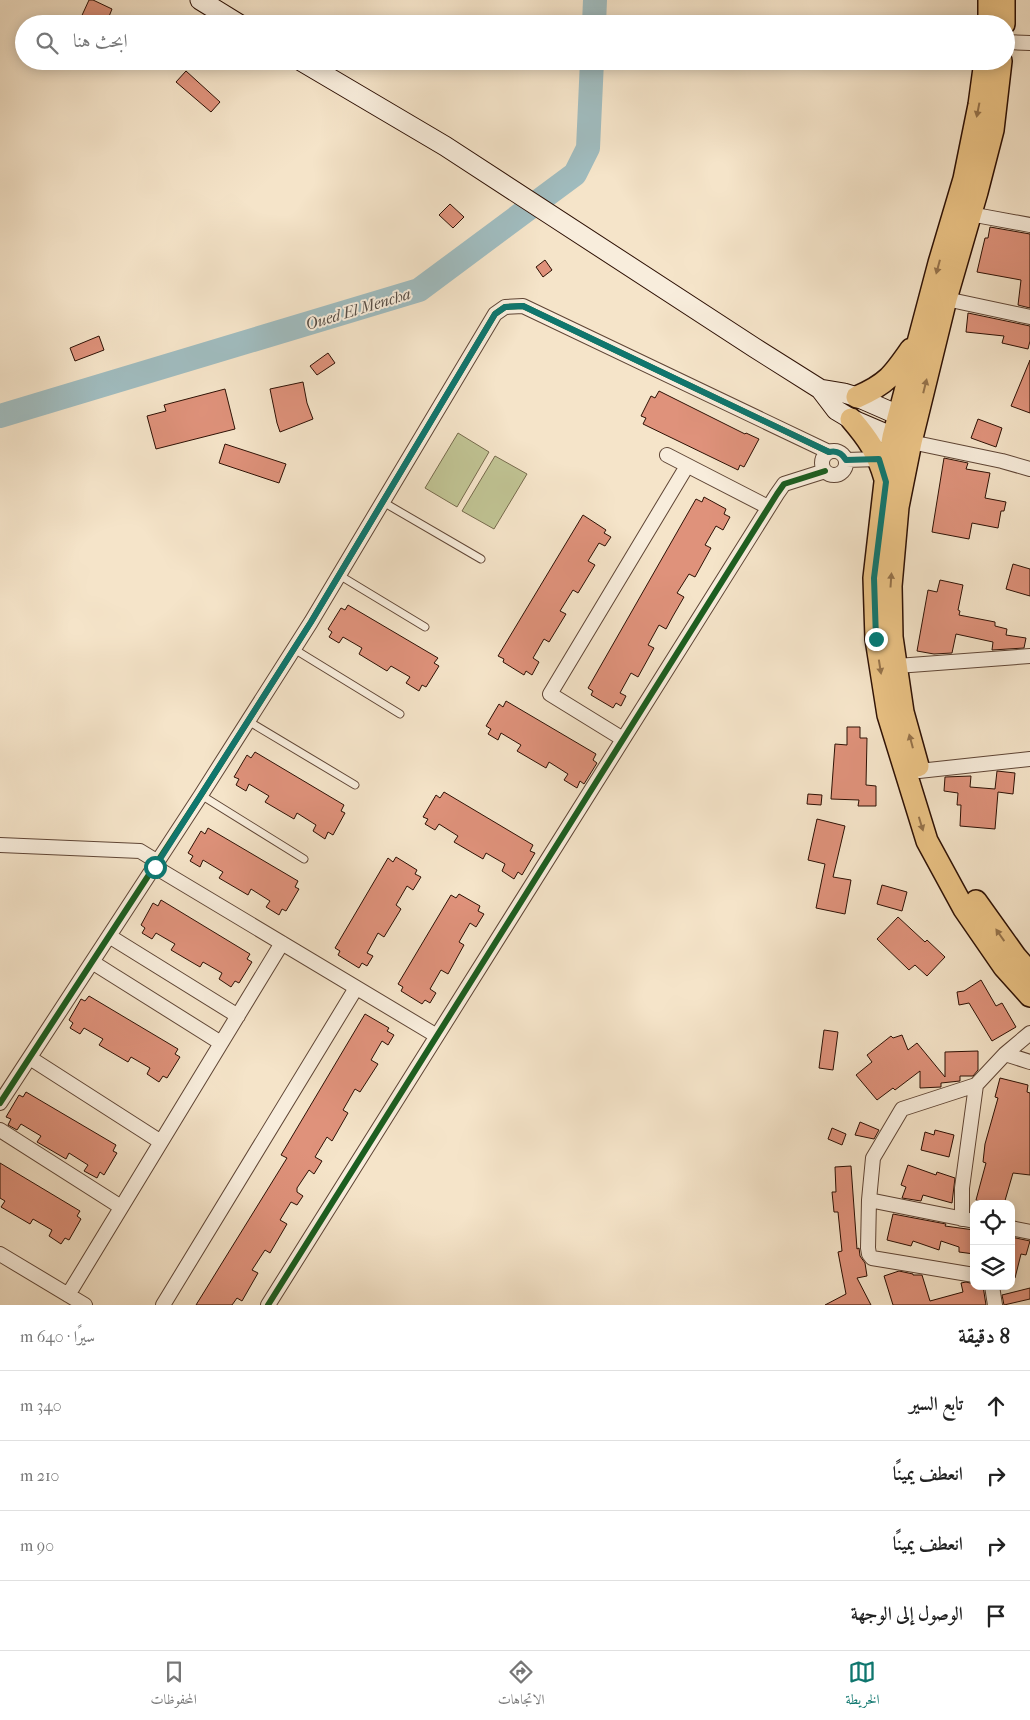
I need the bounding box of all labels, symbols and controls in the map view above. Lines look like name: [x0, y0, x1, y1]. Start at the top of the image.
search box: [15, 15, 1015, 70]
icon: search: [33, 29, 61, 57]
text: ابحث هنا: [73, 30, 128, 52]
one-way arrow: [974, 102, 982, 118]
one-way arrow: [934, 259, 942, 274]
water label: Oued El Mencha: [303, 284, 413, 334]
one-way arrow: [921, 378, 929, 393]
one-way arrow: [888, 572, 896, 588]
route end: [865, 628, 888, 651]
one-way arrow: [877, 659, 885, 675]
one-way arrow: [907, 733, 915, 748]
one-way arrow: [918, 816, 926, 831]
route start: [144, 856, 167, 879]
one-way arrow: [995, 928, 1005, 941]
map controls: [970, 1200, 1015, 1290]
button: locate: [970, 1200, 1015, 1245]
button: layers: [970, 1245, 1015, 1290]
text: 8 دقيقة: [958, 1324, 1010, 1348]
text: سيرًا · 640 m: [20, 1327, 95, 1346]
icon: ahead: [982, 1392, 1010, 1420]
text: تابع السير: [909, 1393, 963, 1415]
text: 340 m: [20, 1396, 62, 1415]
icon: right: [982, 1462, 1010, 1490]
text: انعطف يمينًا: [893, 1463, 963, 1485]
text: 210 m: [20, 1466, 59, 1485]
icon: right: [982, 1532, 1010, 1560]
text: انعطف يمينًا: [893, 1533, 963, 1555]
text: 90 m: [20, 1536, 54, 1555]
icon: arrive: [982, 1602, 1010, 1630]
text: الوصول إلى الوجهة: [851, 1603, 963, 1625]
tab: المحفوظات: [151, 1658, 197, 1713]
tab: الاتجاهات: [498, 1658, 544, 1713]
tab: الخريطة: [845, 1658, 880, 1713]

